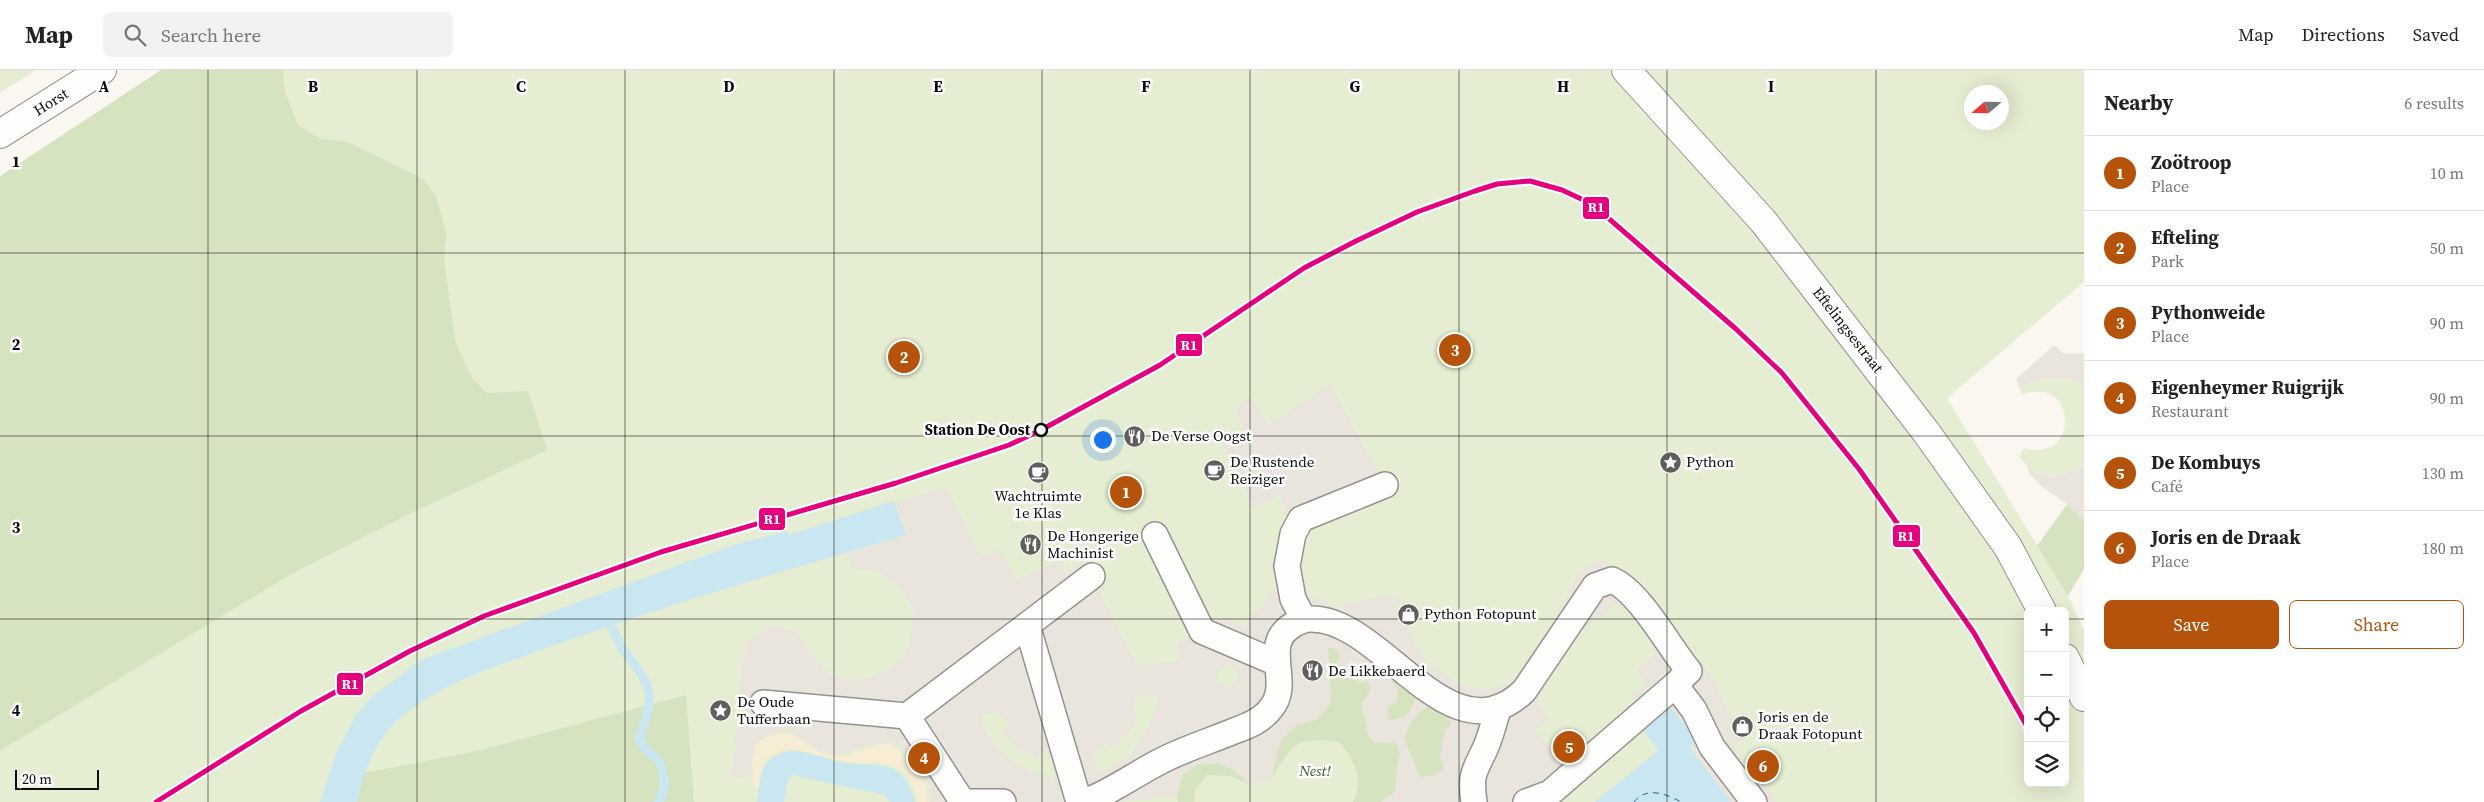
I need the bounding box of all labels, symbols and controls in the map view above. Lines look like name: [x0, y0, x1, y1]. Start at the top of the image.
search box: [103, 12, 453, 57]
text: Map: [25, 18, 73, 51]
icon: search: [121, 21, 149, 49]
text: Search here: [161, 22, 261, 48]
text: Map: [2238, 22, 2274, 47]
text: Directions: [2302, 22, 2385, 47]
text: Saved: [2413, 22, 2459, 47]
text: A: [99, 75, 110, 97]
text: B: [308, 75, 319, 97]
text: C: [516, 75, 526, 97]
text: D: [723, 75, 735, 97]
text: E: [933, 75, 943, 97]
text: F: [1141, 75, 1151, 97]
text: G: [1350, 75, 1361, 97]
text: H: [1557, 75, 1569, 97]
text: I: [1768, 75, 1774, 97]
street label: Horst: [29, 83, 72, 120]
north arrow: [1964, 85, 2009, 130]
text: Nearby: [2104, 88, 2174, 117]
text: 6 results: [2404, 92, 2464, 114]
text: Zoötroop: [2151, 149, 2231, 175]
text: 1: [12, 150, 20, 172]
text: 1: [2116, 162, 2124, 184]
text: 10 m: [2430, 162, 2464, 184]
text: Place: [2151, 175, 2189, 197]
line badge: R1: [1582, 196, 1610, 220]
text: R1: [1587, 197, 1605, 217]
text: Efteling: [2151, 224, 2219, 250]
text: 2: [2116, 237, 2124, 259]
text: 50 m: [2430, 237, 2464, 259]
text: Park: [2151, 250, 2184, 272]
street label: Eftelingsestraat: [1808, 282, 1889, 377]
text: Pythonweide: [2151, 299, 2265, 325]
text: 3: [2116, 312, 2124, 334]
text: 90 m: [2430, 312, 2464, 334]
text: Place: [2151, 325, 2189, 347]
pin: 3: [1439, 331, 1471, 369]
text: 2: [12, 333, 21, 355]
line badge: R1: [1175, 333, 1203, 357]
text: R1: [1180, 335, 1198, 355]
pin: 2: [888, 338, 920, 376]
text: Eigenheymer Ruigrijk: [2151, 374, 2344, 400]
text: 4: [2116, 387, 2124, 409]
text: 90 m: [2430, 387, 2464, 409]
text: Restaurant: [2151, 400, 2229, 422]
place label: Station De Oost: [925, 419, 1031, 440]
marker: Station De Oost: [1034, 423, 1048, 437]
restaurant icon: De Verse Oogst: [1123, 424, 1147, 448]
place label: De Verse Oogst: [1151, 425, 1251, 446]
your location: [1090, 427, 1116, 453]
text: De Kombuys: [2151, 449, 2260, 475]
place icon: Python: [1658, 450, 1682, 474]
place label: De Rustende Reiziger: [1230, 451, 1315, 489]
place label: Python: [1686, 451, 1734, 472]
cafe icon: De Rustende Reiziger: [1202, 459, 1226, 483]
cafe icon: Wachtruimte 1e Klas: [1026, 461, 1050, 485]
text: 5: [2116, 462, 2124, 484]
text: 130 m: [2422, 462, 2464, 484]
pin: 1: [1110, 473, 1142, 511]
text: Café: [2151, 475, 2183, 497]
place label: Wachtruimte 1e Klas: [994, 485, 1082, 523]
line badge: R1: [758, 507, 786, 531]
text: R1: [763, 509, 781, 529]
text: 3: [12, 516, 21, 538]
line badge: R1: [1892, 524, 1921, 548]
text: Joris en de Draak: [2151, 524, 2301, 550]
place label: De Hongerige Machinist: [1047, 525, 1139, 563]
text: R1: [1897, 526, 1915, 546]
restaurant icon: De Hongerige Machinist: [1019, 533, 1043, 557]
text: 6: [2116, 537, 2124, 559]
text: 180 m: [2422, 537, 2464, 559]
text: Place: [2151, 550, 2189, 572]
button: Save: [2104, 600, 2279, 649]
button: Share: [2289, 600, 2464, 649]
shop icon: Python Fotopunt: [1396, 602, 1420, 626]
place label: Python Fotopunt: [1424, 603, 1536, 624]
map controls: [2024, 607, 2069, 787]
button: +: [2024, 607, 2069, 652]
button: −: [2024, 652, 2069, 697]
restaurant icon: De Likkebaerd: [1300, 659, 1324, 683]
place label: De Likkebaerd: [1328, 660, 1426, 681]
line badge: R1: [336, 672, 364, 696]
text: R1: [341, 674, 359, 694]
place label: De Oude Tufferbaan: [737, 691, 811, 729]
button: locate: [2024, 697, 2069, 742]
text: 4: [12, 699, 21, 721]
place icon: De Oude Tufferbaan: [709, 699, 733, 723]
place label: Joris en de Draak Fotopunt: [1757, 706, 1862, 744]
shop icon: Joris en de Draak Fotopunt: [1730, 714, 1754, 738]
pin: 5: [1553, 728, 1585, 766]
pin: 4: [908, 739, 940, 777]
button: layers: [2024, 742, 2069, 787]
pin: 6: [1747, 747, 1779, 785]
park label: Nest!: [1298, 760, 1331, 781]
scale bar: [15, 767, 99, 790]
text: 20 m: [22, 769, 52, 789]

